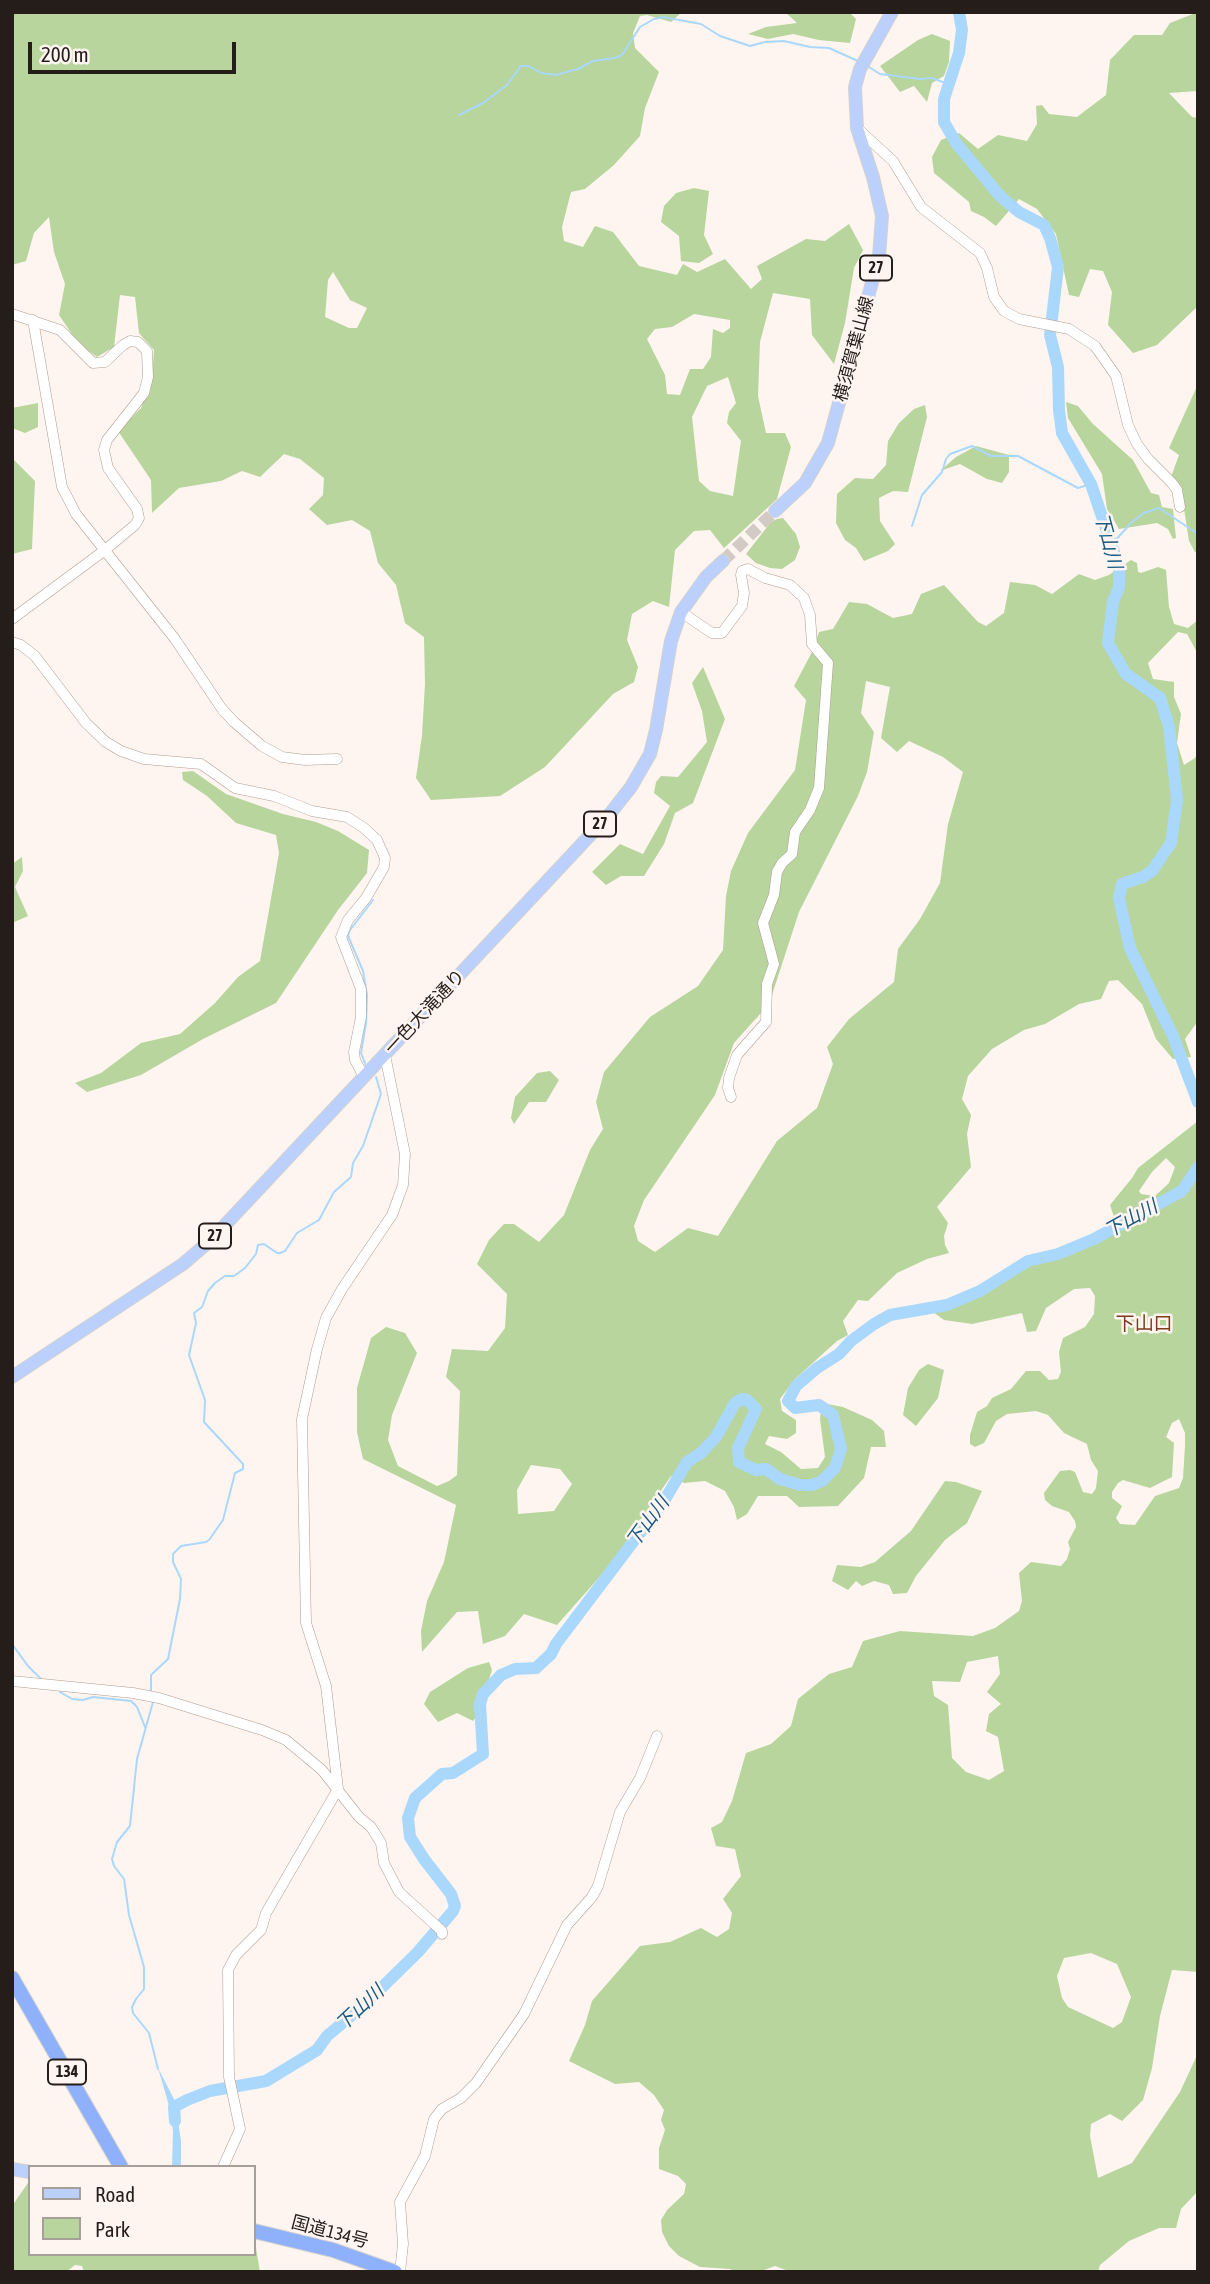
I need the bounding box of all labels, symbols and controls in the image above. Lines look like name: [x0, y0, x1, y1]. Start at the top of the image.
scale bar: [32, 28, 240, 72]
text: 200 m: [41, 42, 89, 66]
road number: 27: [860, 256, 892, 280]
street label: 横須賀葉山線: [830, 294, 878, 404]
water label: 下山川: [1090, 511, 1126, 571]
road number: 27: [584, 811, 616, 836]
street label: 一色大滝通り: [380, 965, 470, 1059]
water label: 下山川: [1101, 1195, 1161, 1243]
road number: 27: [199, 1224, 231, 1248]
district label: 下山口: [1116, 1313, 1172, 1335]
water label: 下山川: [622, 1492, 674, 1552]
water label: 下山川: [331, 1980, 389, 2036]
road number: 134: [48, 2060, 86, 2084]
legend: [28, 2165, 256, 2256]
text: Road: [95, 2182, 135, 2206]
street label: 国道134号: [289, 2211, 371, 2253]
text: Park: [95, 2217, 130, 2241]

